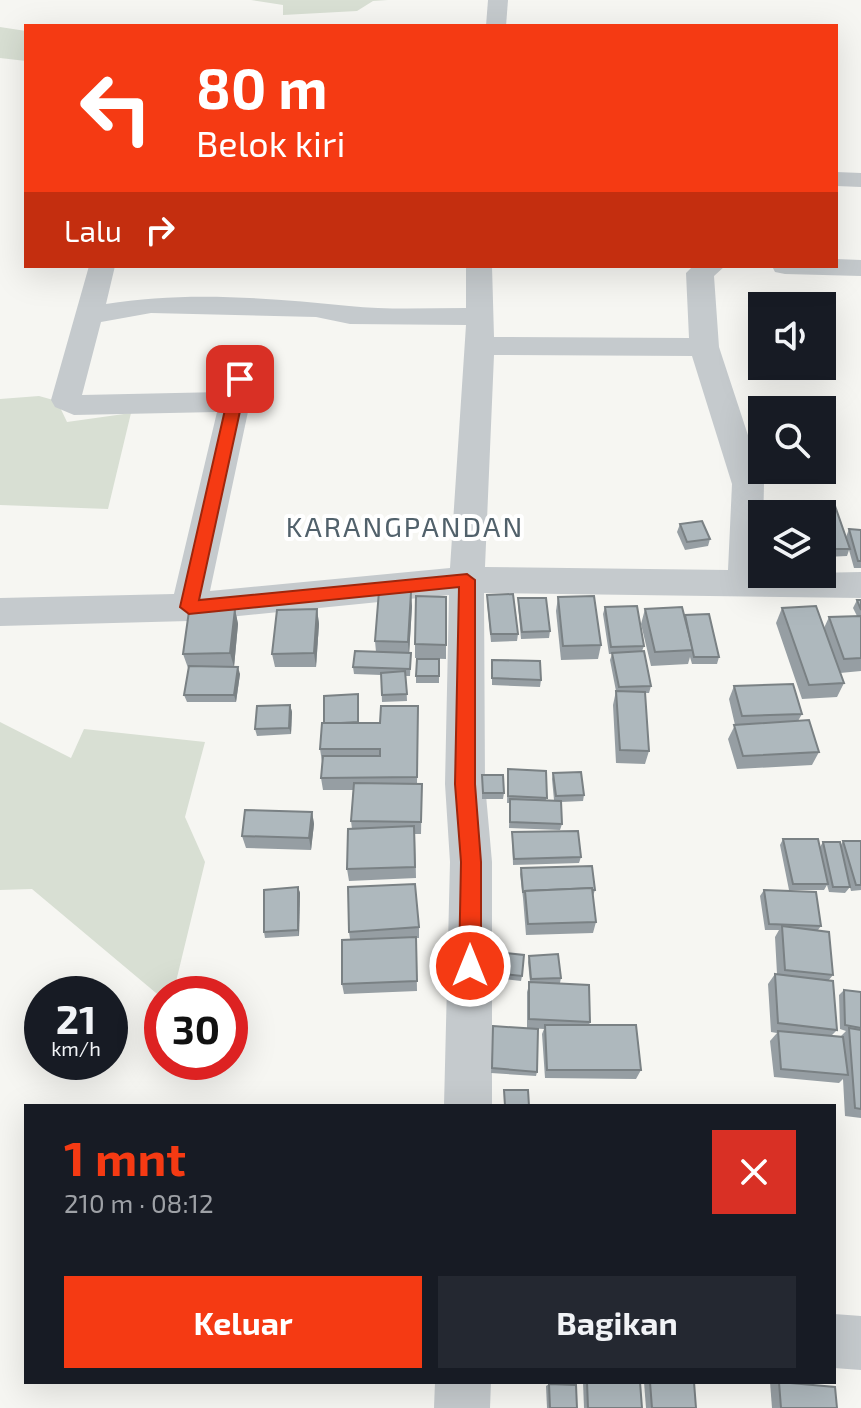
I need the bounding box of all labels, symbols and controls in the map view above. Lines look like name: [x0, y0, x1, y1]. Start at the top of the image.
text: 80 m: [196, 53, 328, 120]
icon: left: [64, 56, 168, 160]
text: Belok kiri: [196, 121, 345, 164]
icon: right: [138, 208, 182, 252]
text: Lalu: [64, 212, 122, 248]
map controls: [748, 292, 836, 588]
button: sound: [748, 292, 836, 380]
pin: [206, 345, 274, 413]
icon: arrive: [218, 357, 262, 401]
button: search: [748, 396, 836, 484]
button: layers: [748, 500, 836, 588]
district label: KARANGPANDAN: [286, 509, 524, 543]
position arrow: [428, 924, 512, 1008]
speed limit sign: 30: [144, 976, 248, 1080]
text: 21: [56, 994, 96, 1042]
text: km/h: [51, 1036, 101, 1060]
text: 1 mnt: [64, 1128, 186, 1186]
button: close: [712, 1130, 796, 1214]
text: 210 m · 08:12: [64, 1187, 214, 1218]
button: Keluar: [64, 1276, 422, 1368]
button: Bagikan: [438, 1276, 796, 1368]

